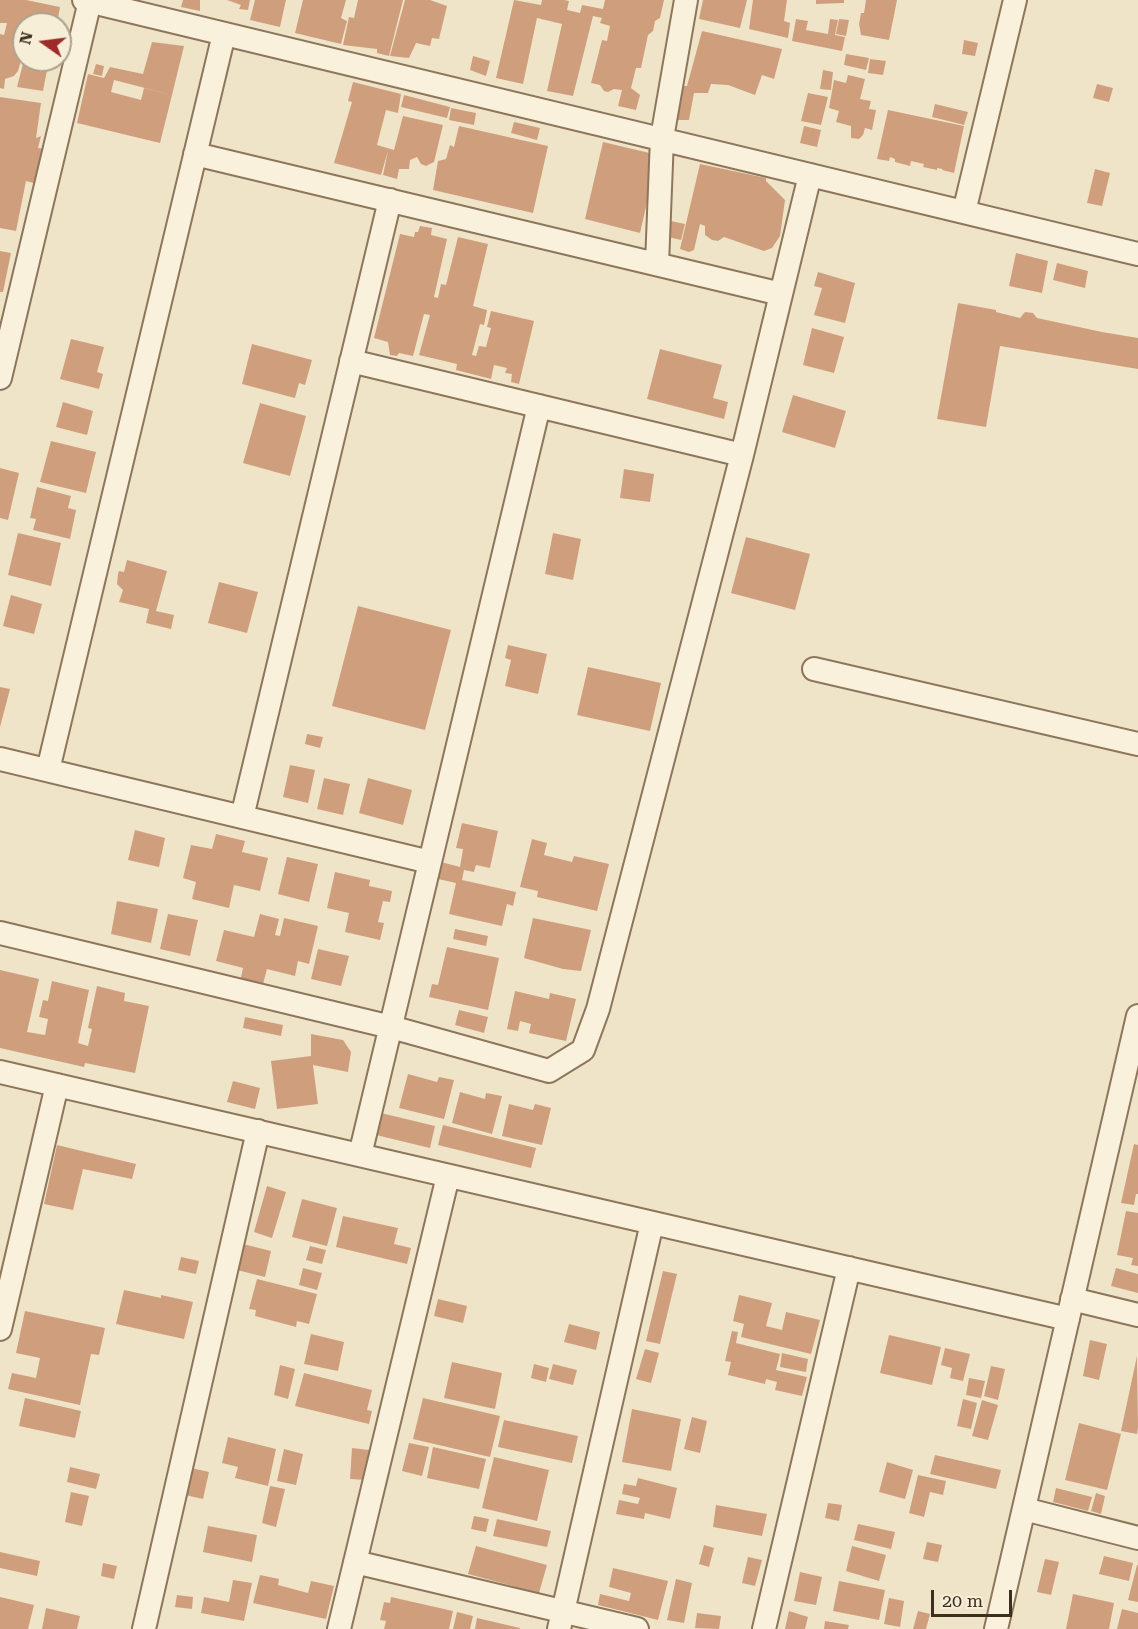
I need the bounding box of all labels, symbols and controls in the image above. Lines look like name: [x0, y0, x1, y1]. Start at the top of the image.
north arrow: [12, 12, 72, 72]
text: N: [15, 30, 37, 46]
scale bar: [934, 1578, 1015, 1616]
text: 20 m: [942, 1590, 983, 1611]

